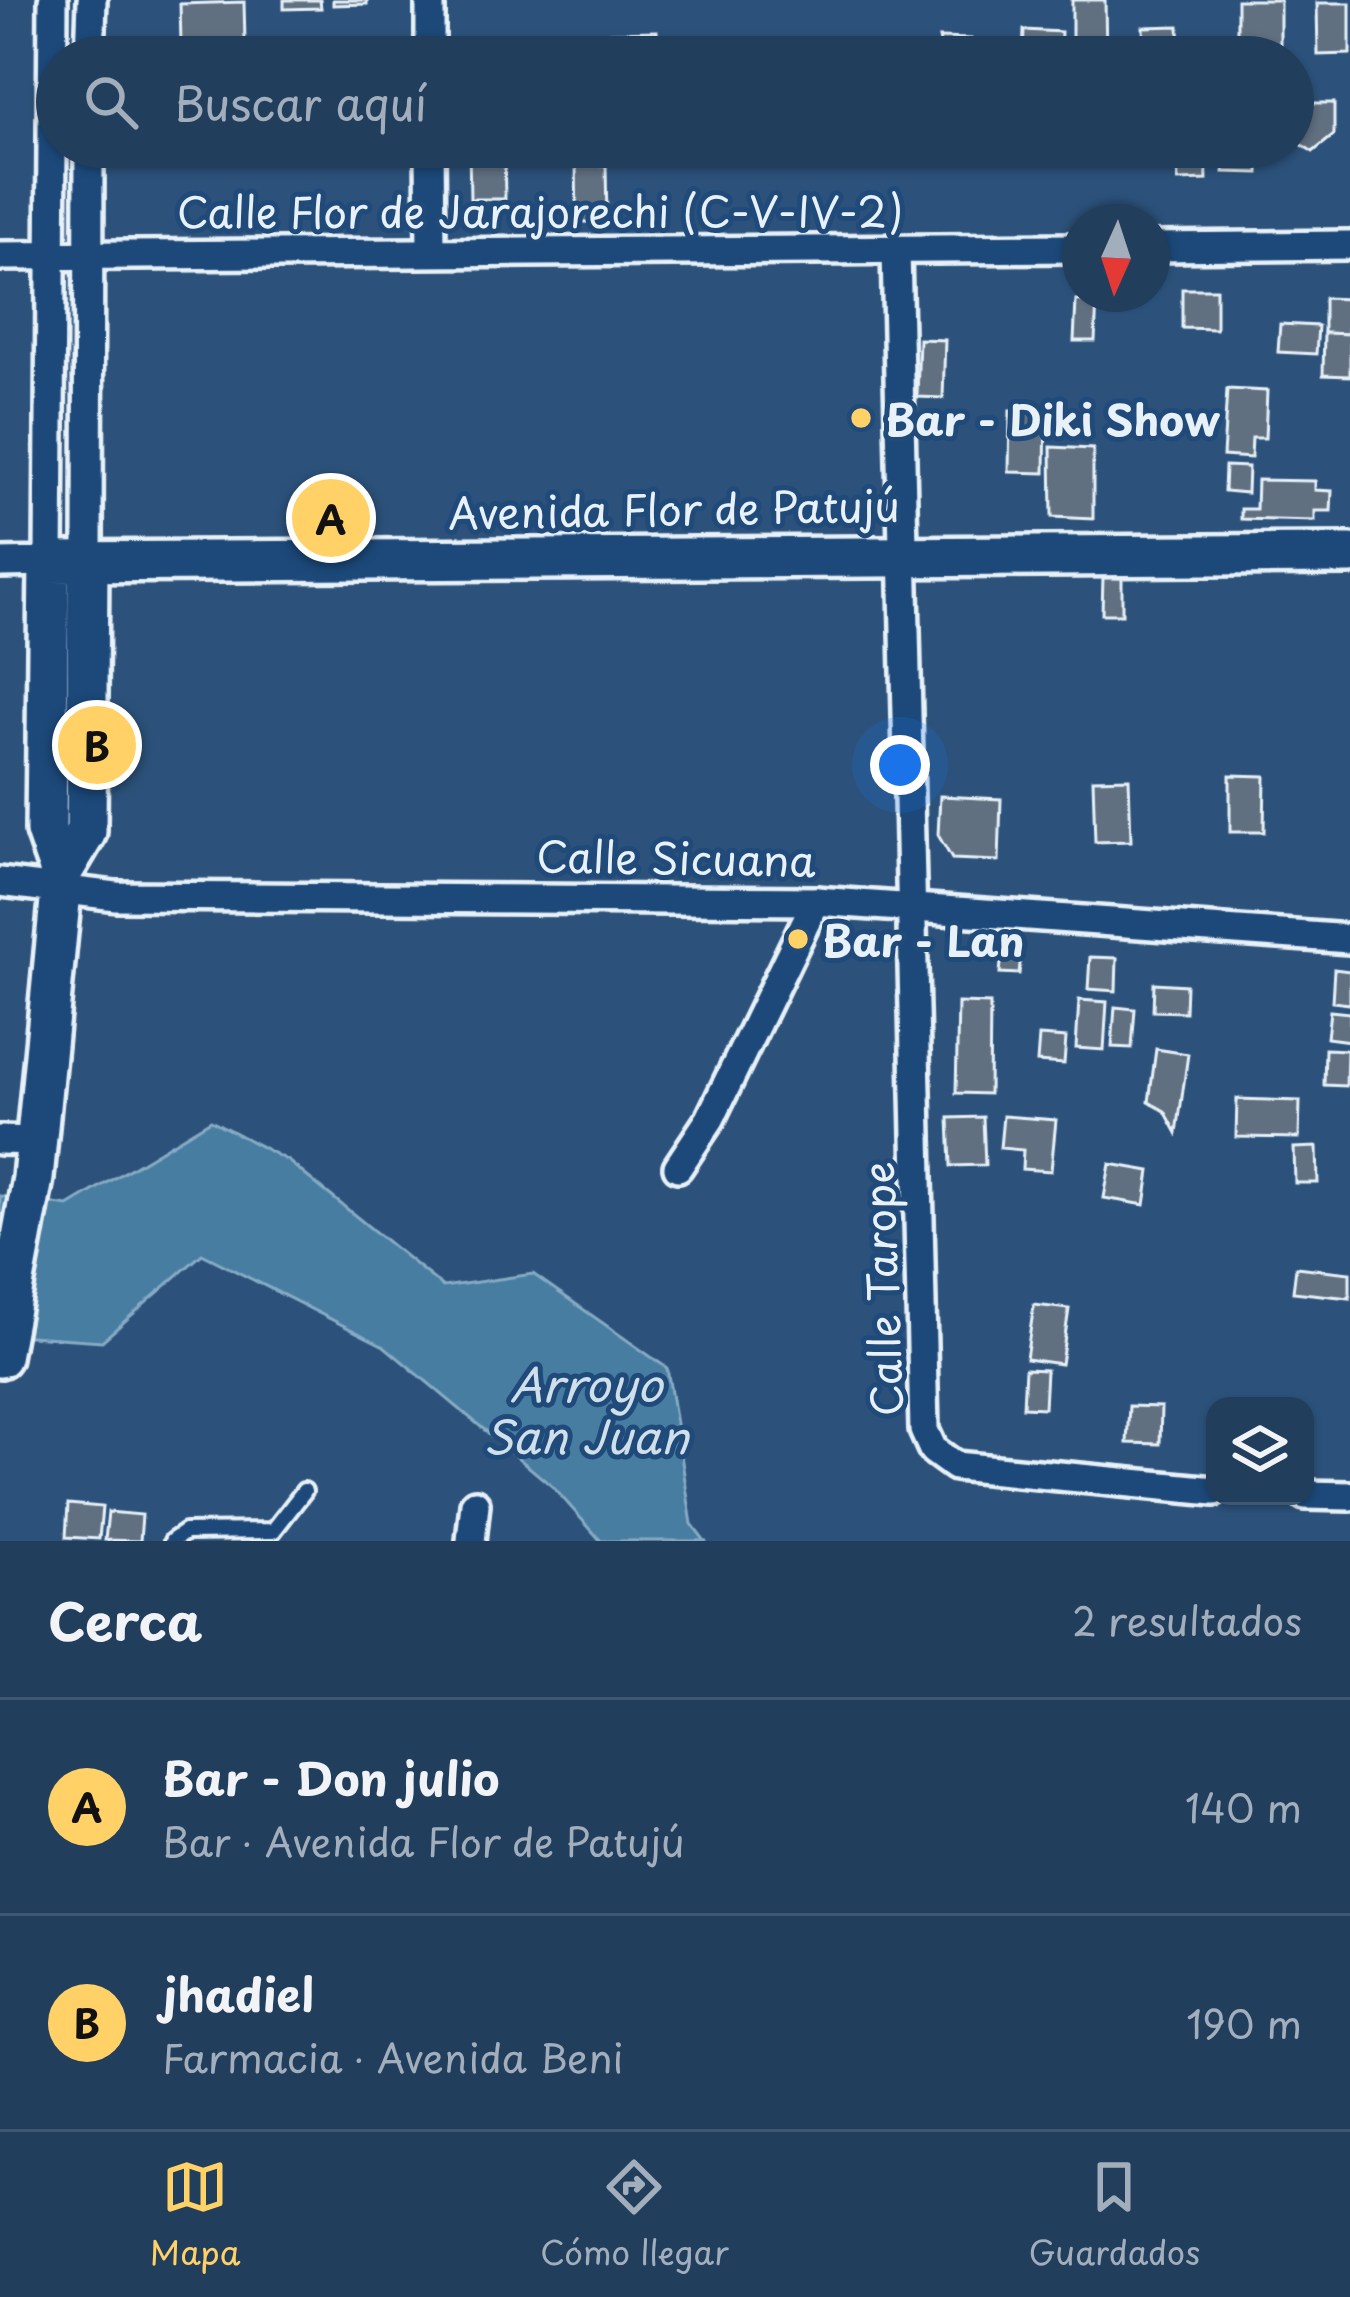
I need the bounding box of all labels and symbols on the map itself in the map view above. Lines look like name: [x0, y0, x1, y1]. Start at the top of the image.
street label: Calle Flor de Jarajorechi (C-V-IV-2): [177, 179, 903, 242]
north arrow: [1062, 204, 1170, 312]
place label: Bar - Diki Show: [885, 387, 1221, 450]
marker: Bar - Diki Show: [848, 405, 874, 431]
pin: A: [292, 473, 370, 563]
street label: Avenida Flor de Patujú: [448, 473, 900, 543]
pin: B: [58, 700, 136, 790]
your location: [870, 735, 930, 795]
street label: Calle Sicuana: [536, 823, 817, 891]
place label: Bar - Lan: [822, 908, 1025, 971]
marker: Bar - Lan: [785, 926, 811, 952]
street label: Calle Tarope: [845, 1161, 917, 1417]
water label: Arroyo San Juan: [483, 1349, 690, 1469]

